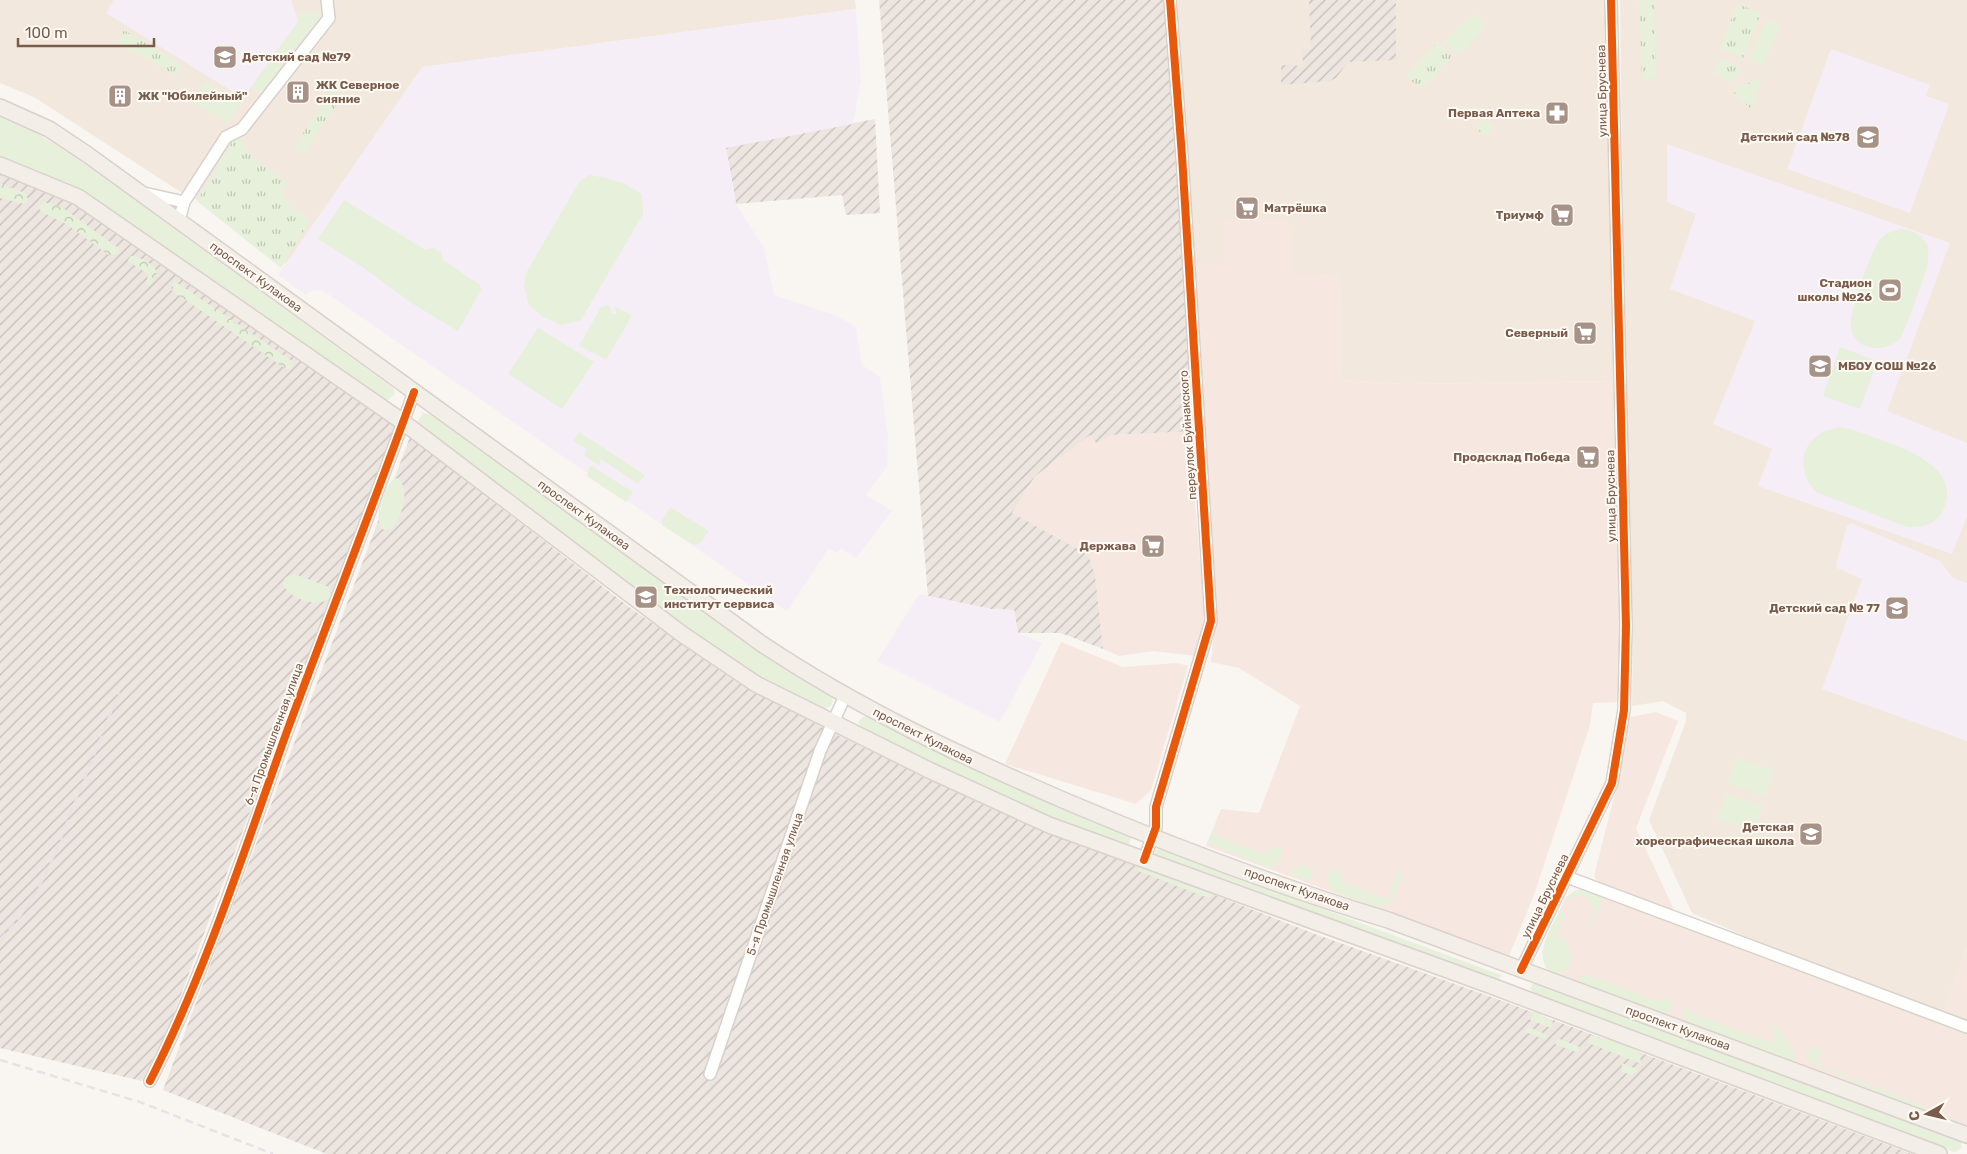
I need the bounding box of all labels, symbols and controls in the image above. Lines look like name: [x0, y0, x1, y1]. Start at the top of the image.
scale bar: [18, 15, 154, 47]
text: 100 m: [25, 24, 67, 42]
school or university icon: Детский сад №79: [212, 44, 238, 70]
street label: улица Бруснева: [1594, 45, 1610, 137]
place label: Детский сад №79: [242, 50, 351, 64]
place label: ЖК Северное сияние: [316, 78, 399, 106]
building icon: ЖК Северное сияние: [285, 79, 311, 105]
building icon: ЖК "Юбилейный": [107, 83, 133, 109]
place label: ЖК "Юбилейный": [138, 89, 248, 103]
pharmacy icon: Первая Аптека: [1544, 100, 1570, 126]
place label: Первая Аптека: [1448, 106, 1540, 120]
school or university icon: Детский сад №78: [1855, 124, 1881, 150]
place label: Детский сад №78: [1741, 130, 1850, 144]
supermarket icon: Матрёшка: [1234, 195, 1260, 221]
place label: Матрёшка: [1264, 201, 1327, 215]
supermarket icon: Триумф: [1549, 202, 1575, 228]
place label: Триумф: [1496, 208, 1544, 222]
street label: проспект Кулакова: [207, 239, 305, 315]
place label: Стадион школы №26: [1798, 276, 1872, 304]
sports icon: Стадион школы №26: [1877, 277, 1903, 303]
supermarket icon: Северный: [1572, 320, 1598, 346]
place label: Северный: [1505, 326, 1568, 340]
school or university icon: МБОУ СОШ №26: [1807, 353, 1833, 379]
place label: МБОУ СОШ №26: [1838, 359, 1936, 373]
street label: переулок Буйнакского: [1176, 370, 1200, 500]
supermarket icon: Продсклад Победа: [1575, 444, 1601, 470]
place label: Продсклад Победа: [1453, 450, 1570, 464]
street label: улица Бруснева: [1603, 450, 1619, 542]
street label: проспект Кулакова: [535, 477, 633, 553]
supermarket icon: Держава: [1140, 533, 1166, 559]
place label: Держава: [1080, 539, 1136, 553]
place label: Технологический институт сервиса: [664, 583, 774, 611]
school or university icon: Технологический институт сервиса: [633, 584, 659, 610]
school or university icon: Детский сад № 77: [1884, 595, 1910, 621]
place label: Детский сад № 77: [1769, 601, 1880, 615]
street label: 6-я Промышленная улица: [242, 661, 306, 807]
street label: проспект Кулакова: [871, 705, 975, 767]
street label: 5-я Промышленная улица: [744, 811, 806, 957]
place label: Детская хореографическая школа: [1636, 820, 1794, 848]
school or university icon: Детская хореографическая школа: [1798, 821, 1824, 847]
street label: улица Бруснева: [1518, 851, 1572, 941]
street label: проспект Кулакова: [1243, 864, 1351, 914]
street label: проспект Кулакова: [1624, 1003, 1732, 1053]
north arrow: [1902, 1089, 1952, 1139]
text: С: [1905, 1110, 1924, 1122]

